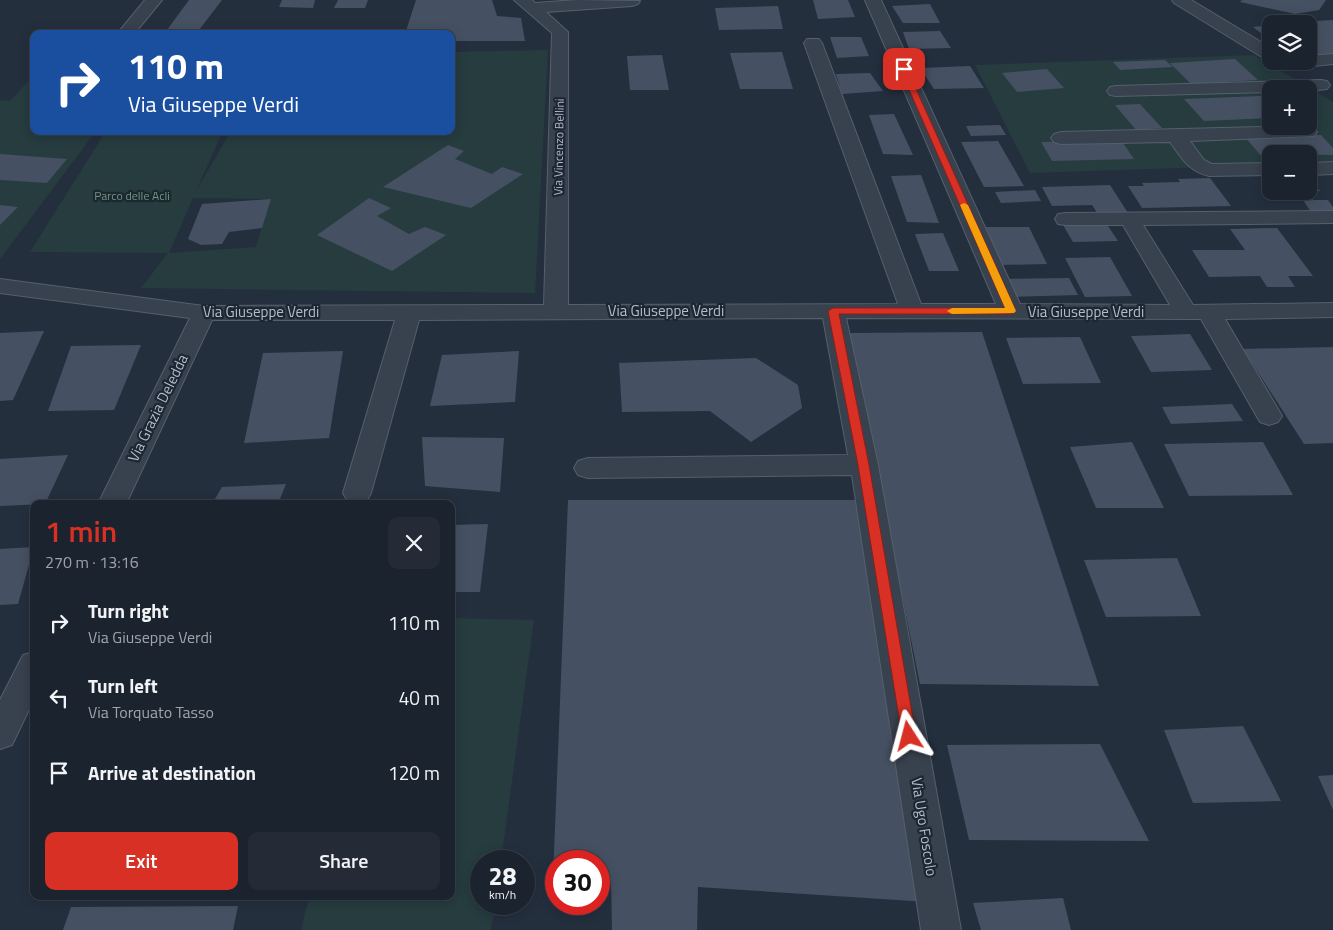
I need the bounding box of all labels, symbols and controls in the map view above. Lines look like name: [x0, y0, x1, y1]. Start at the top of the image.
map controls: [1262, 15, 1317, 200]
button: layers: [1262, 15, 1317, 70]
text: 110 m: [128, 39, 224, 93]
pin: [883, 48, 925, 90]
icon: right: [45, 50, 110, 115]
icon: arrive: [890, 55, 918, 83]
button: +: [1262, 80, 1317, 135]
text: Via Giuseppe Verdi: [128, 87, 299, 121]
street label: Via Vincenzo Bellini: [548, 98, 569, 196]
button: −: [1262, 145, 1317, 200]
park label: Parco delle Acli: [94, 186, 170, 205]
street label: Via Giuseppe Verdi: [608, 299, 724, 322]
street label: Via Giuseppe Verdi: [203, 300, 319, 323]
street label: Via Giuseppe Verdi: [1028, 300, 1144, 323]
street label: Via Grazia Deledda: [121, 350, 194, 466]
text: 1 min: [45, 508, 117, 554]
button: close: [388, 517, 440, 569]
text: 270 m · 13:16: [45, 550, 139, 574]
text: Turn right: [88, 596, 169, 625]
text: 110 m: [388, 608, 440, 637]
icon: right: [45, 609, 73, 637]
text: Via Giuseppe Verdi: [88, 625, 212, 649]
text: Turn left: [88, 671, 158, 700]
text: 40 m: [399, 683, 440, 712]
icon: left: [45, 684, 73, 712]
text: Via Torquato Tasso: [88, 700, 214, 724]
position arrow: [882, 709, 934, 761]
text: Arrive at destination: [88, 758, 256, 787]
text: 120 m: [388, 758, 440, 787]
icon: arrive: [45, 759, 73, 787]
street label: Via Ugo Foscolo: [905, 776, 944, 878]
button: Exit: [45, 832, 238, 890]
button: Share: [248, 832, 440, 890]
speed limit sign: 30: [545, 850, 610, 915]
text: 28: [488, 857, 517, 895]
text: km/h: [489, 885, 516, 904]

